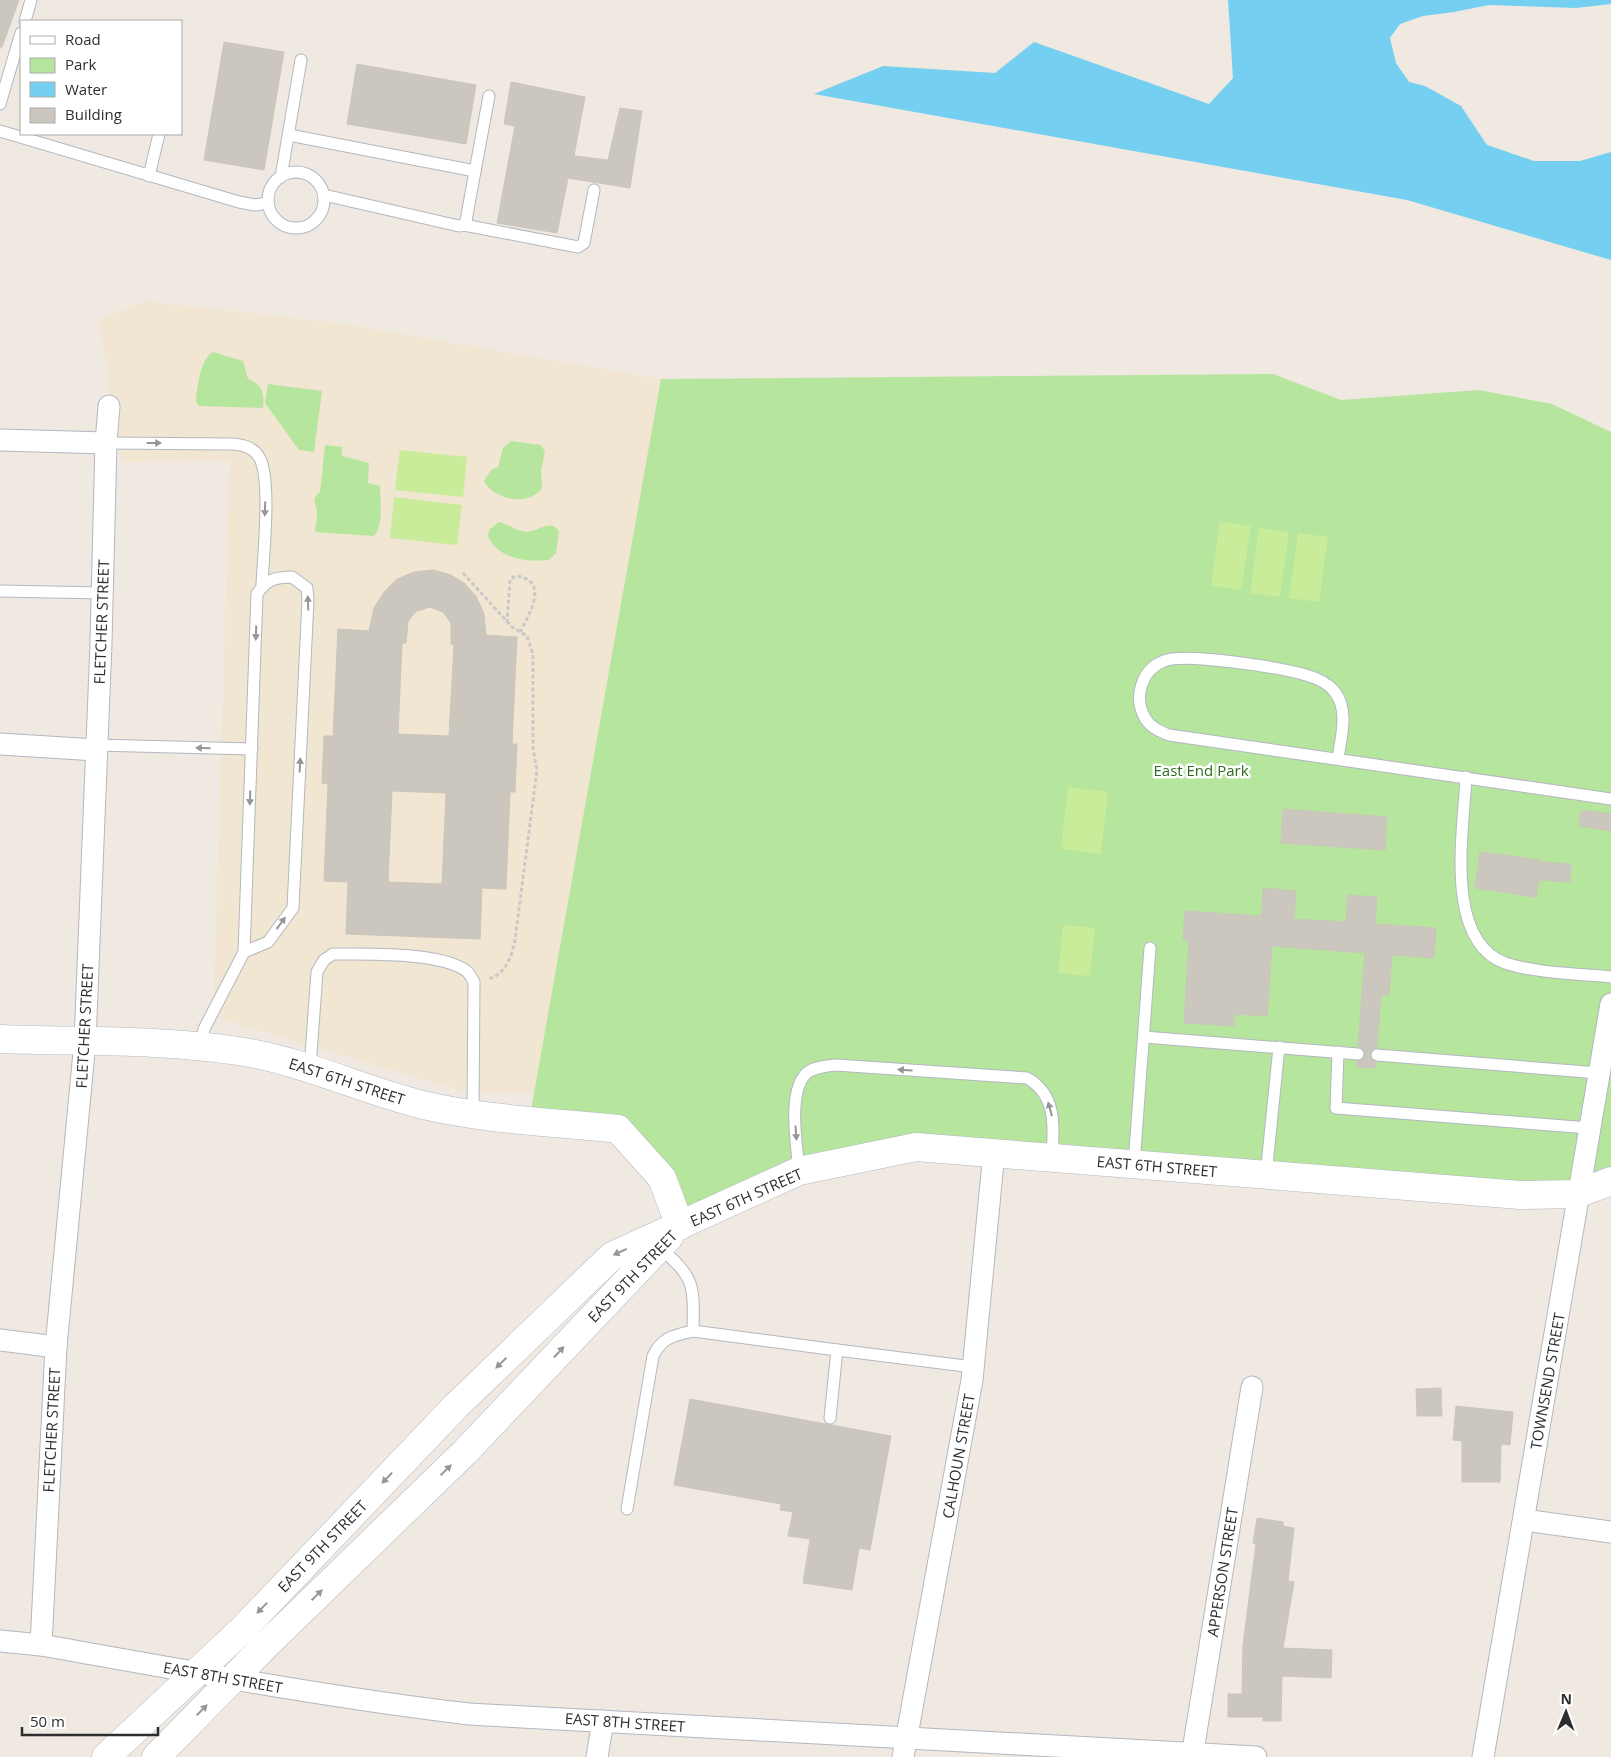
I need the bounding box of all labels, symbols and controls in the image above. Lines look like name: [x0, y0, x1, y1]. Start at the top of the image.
legend: [20, 20, 182, 135]
text: Road: [65, 29, 101, 49]
text: Park: [65, 54, 96, 74]
text: Water: [65, 79, 107, 99]
text: Building: [65, 104, 122, 124]
one-way arrow: [147, 439, 163, 447]
one-way arrow: [260, 501, 268, 517]
street label: FLETCHER STREET: [89, 559, 113, 685]
one-way arrow: [303, 594, 311, 610]
one-way arrow: [251, 625, 259, 641]
one-way arrow: [195, 744, 211, 752]
one-way arrow: [297, 757, 305, 773]
park label: East End Park: [1153, 760, 1249, 780]
one-way arrow: [246, 790, 254, 806]
one-way arrow: [276, 917, 286, 930]
street label: FLETCHER STREET: [71, 962, 97, 1089]
street label: EAST 6TH STREET: [287, 1053, 408, 1109]
one-way arrow: [897, 1065, 913, 1073]
one-way arrow: [1046, 1101, 1054, 1116]
one-way arrow: [793, 1125, 801, 1141]
street label: EAST 6TH STREET: [1096, 1151, 1219, 1181]
street label: EAST 6TH STREET: [687, 1163, 806, 1231]
street label: EAST 9TH STREET: [583, 1225, 682, 1326]
one-way arrow: [613, 1249, 627, 1257]
street label: TOWNSEND STREET: [1525, 1310, 1569, 1451]
one-way arrow: [553, 1346, 564, 1359]
one-way arrow: [495, 1357, 507, 1369]
street label: FLETCHER STREET: [38, 1366, 64, 1493]
street label: CALHOUN STREET: [937, 1391, 979, 1520]
one-way arrow: [440, 1464, 452, 1476]
one-way arrow: [381, 1472, 393, 1484]
street label: EAST 9TH STREET: [273, 1495, 372, 1596]
street label: APPERSON STREET: [1202, 1505, 1242, 1638]
one-way arrow: [311, 1589, 323, 1601]
one-way arrow: [256, 1602, 268, 1614]
street label: EAST 8TH STREET: [162, 1657, 285, 1697]
north arrow: [1541, 1687, 1591, 1737]
text: N: [1560, 1689, 1572, 1708]
scale bar: [22, 1704, 159, 1736]
one-way arrow: [196, 1704, 208, 1716]
street label: EAST 8TH STREET: [564, 1708, 687, 1736]
text: 50 m: [30, 1711, 65, 1731]

